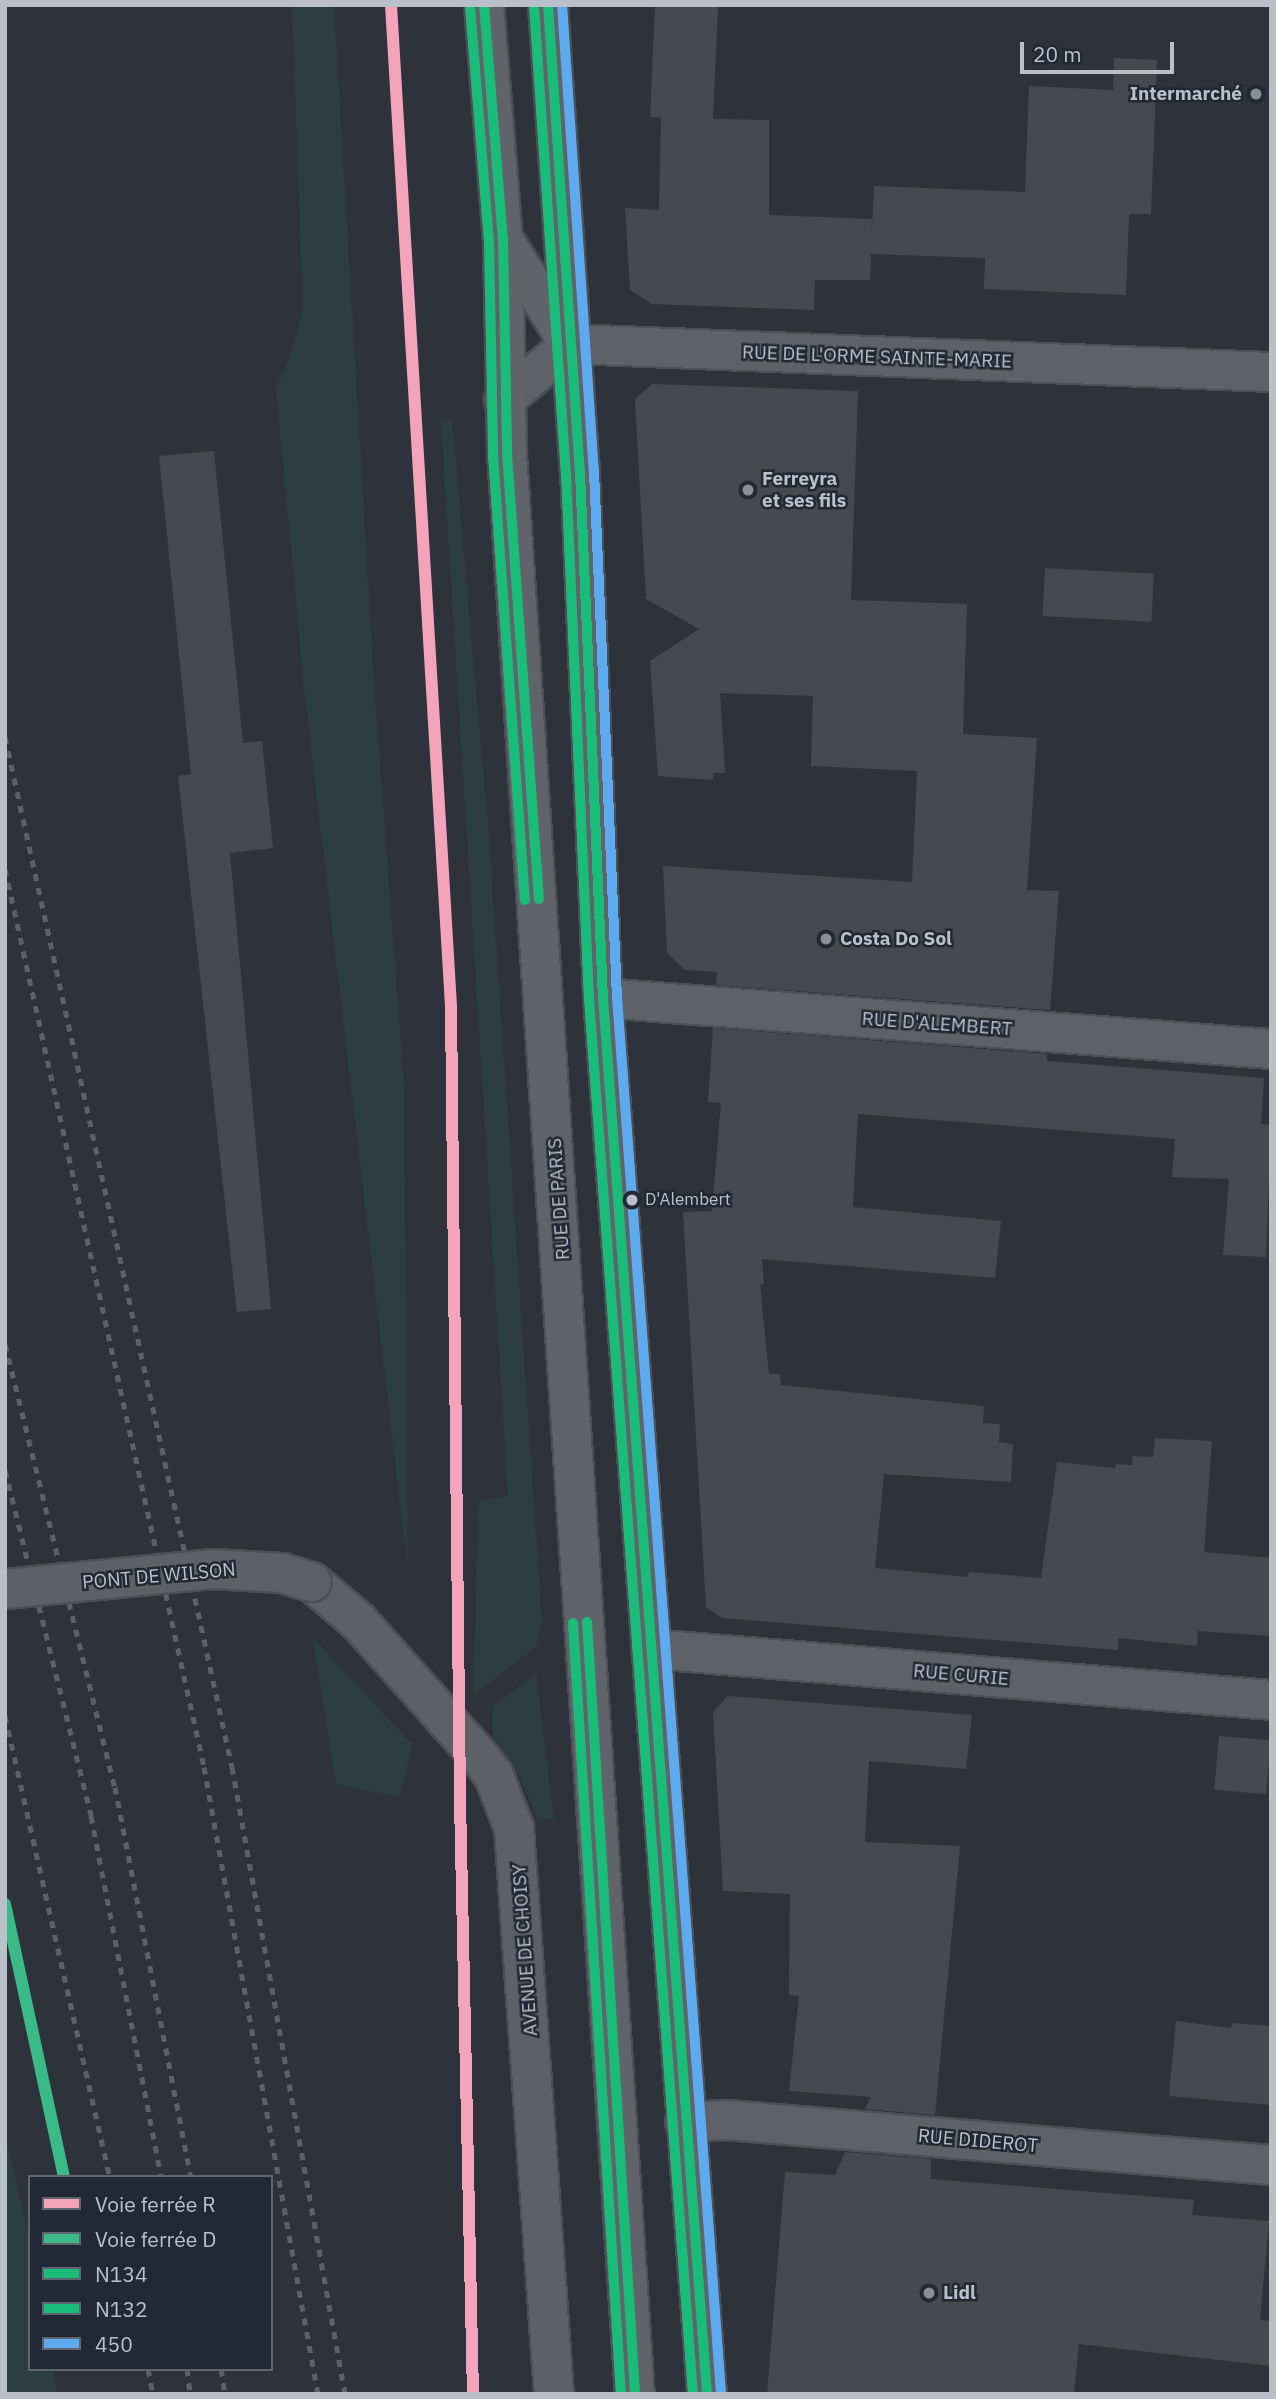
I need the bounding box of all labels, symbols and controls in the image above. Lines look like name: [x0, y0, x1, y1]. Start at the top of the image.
scale bar: [1024, 28, 1178, 72]
text: 20 m: [1033, 40, 1082, 68]
place label: Intermarché: [1130, 83, 1242, 105]
marker: Intermarché: [1248, 86, 1264, 102]
street label: RUE DE L'ORME SAINTE-MARIE: [742, 341, 1012, 373]
place label: Ferreyra et ses fils: [762, 468, 846, 512]
marker: Ferreyra et ses fils: [740, 482, 756, 498]
place label: Costa Do Sol: [840, 928, 952, 950]
marker: Costa Do Sol: [818, 931, 834, 947]
street label: RUE D'ALEMBERT: [861, 1007, 1013, 1041]
street label: RUE DE PARIS: [543, 1137, 575, 1261]
place label: D'Alembert: [645, 1190, 731, 1210]
marker: D'Alembert: [625, 1193, 639, 1207]
street label: PONT DE WILSON: [81, 1558, 237, 1594]
street label: RUE CURIE: [912, 1659, 1010, 1691]
street label: AVENUE DE CHOISY: [508, 1863, 542, 2037]
street label: RUE DIDEROT: [917, 2124, 1039, 2158]
legend: [28, 2175, 273, 2371]
text: Voie ferrée R: [95, 2190, 216, 2218]
text: Voie ferrée D: [95, 2225, 216, 2253]
text: N134: [95, 2260, 148, 2288]
place label: Lidl: [943, 2282, 976, 2304]
marker: Lidl: [921, 2285, 937, 2301]
text: N132: [95, 2295, 148, 2323]
text: 450: [95, 2330, 133, 2358]

